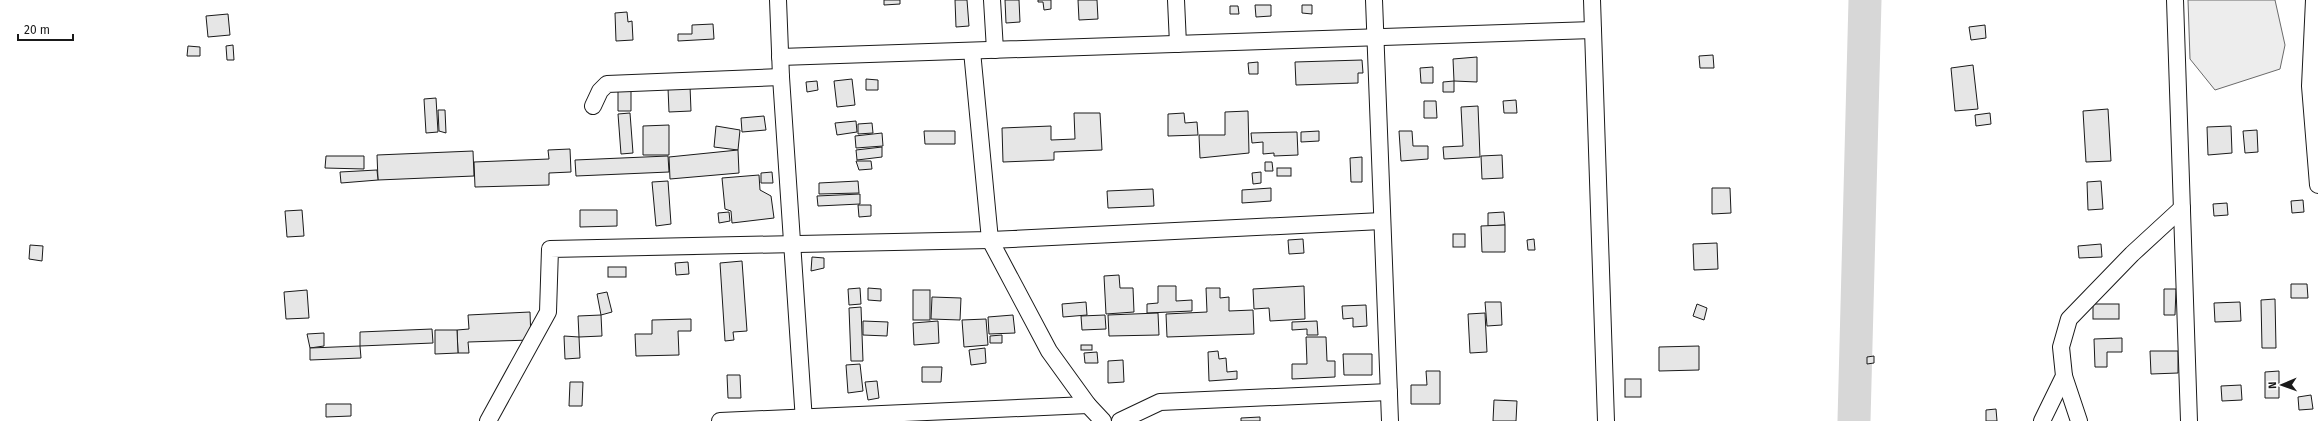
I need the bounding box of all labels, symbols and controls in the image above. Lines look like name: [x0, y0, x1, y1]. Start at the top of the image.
scale bar: [18, 16, 73, 42]
text: 20 m: [24, 23, 50, 37]
north arrow: [2262, 365, 2302, 405]
text: N: [2266, 381, 2279, 389]

